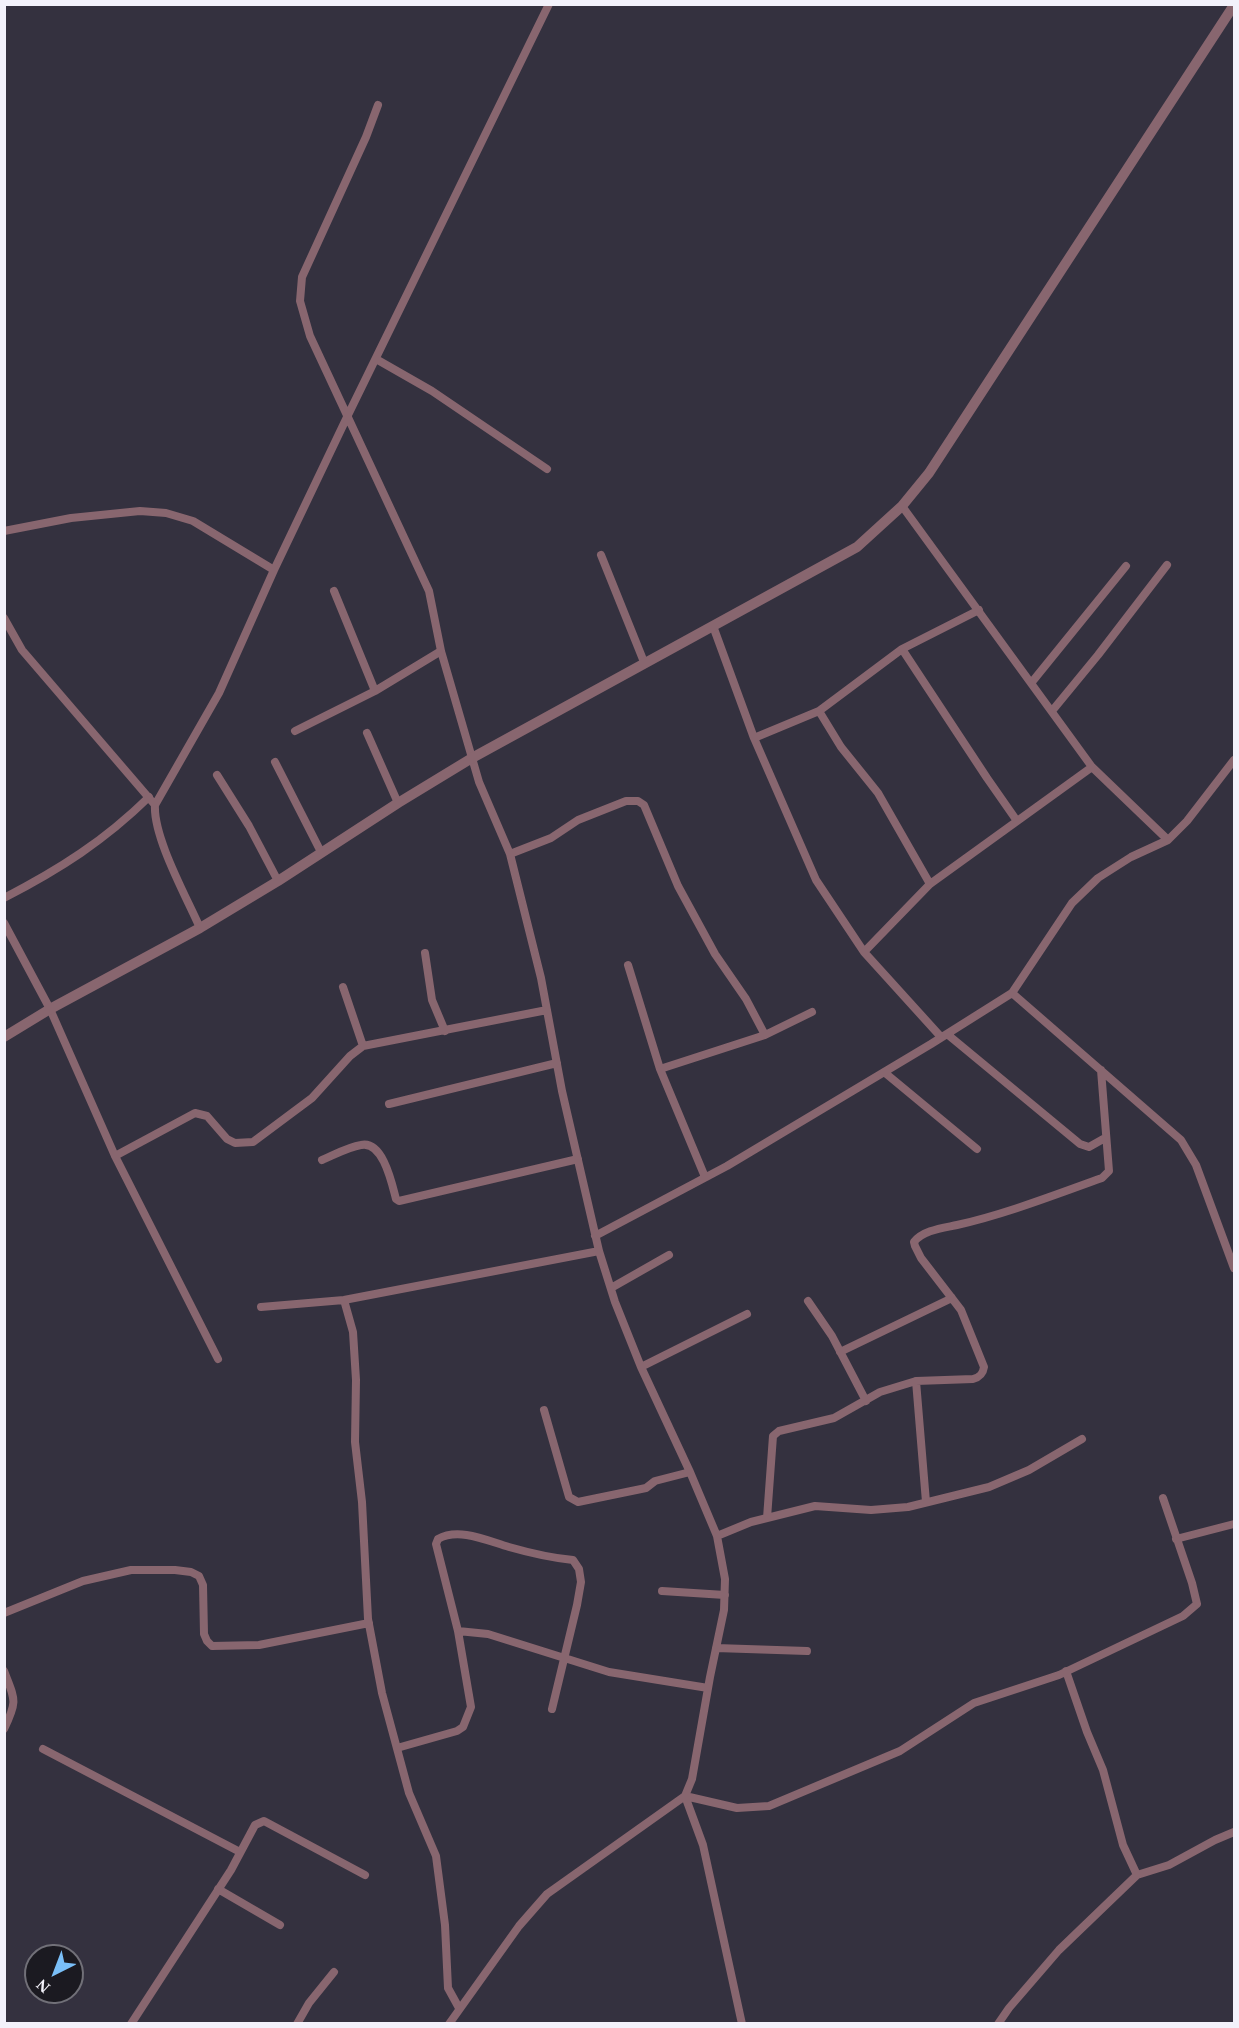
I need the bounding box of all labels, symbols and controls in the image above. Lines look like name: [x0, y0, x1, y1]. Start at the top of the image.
north arrow: [24, 1944, 84, 2004]
text: N: [33, 1976, 53, 1996]

